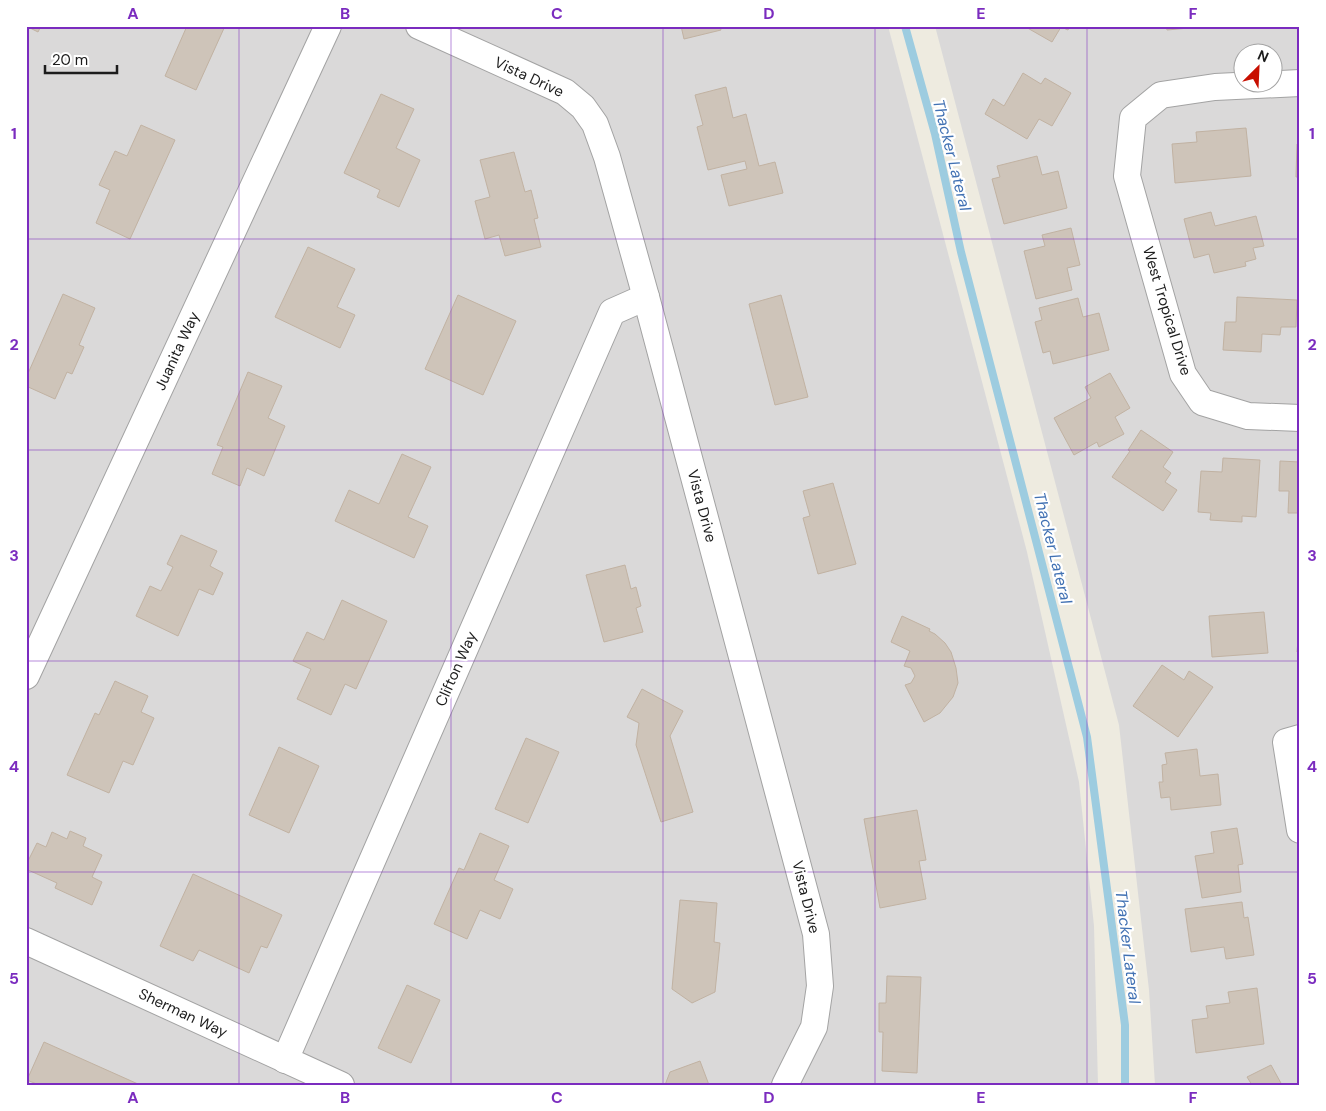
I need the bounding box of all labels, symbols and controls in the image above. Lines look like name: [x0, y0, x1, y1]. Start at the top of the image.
text: A: [127, 3, 139, 24]
text: B: [340, 3, 350, 24]
text: C: [551, 3, 563, 24]
text: D: [763, 3, 775, 24]
text: E: [976, 3, 986, 24]
text: F: [1189, 3, 1198, 24]
scale bar: [45, 42, 118, 74]
north arrow: [1234, 42, 1284, 92]
text: N: [1255, 46, 1272, 66]
text: 20 m: [52, 50, 88, 70]
street label: Vista Drive: [491, 52, 567, 102]
water label: Thacker Lateral: [928, 97, 976, 213]
text: 1: [11, 123, 17, 144]
text: 1: [1309, 123, 1315, 144]
street label: West Tropical Drive: [1138, 244, 1196, 378]
street label: Juanita Way: [150, 308, 204, 394]
text: 2: [9, 334, 19, 355]
text: 2: [1307, 334, 1317, 355]
street label: Vista Drive: [683, 467, 721, 545]
water label: Thacker Lateral: [1029, 490, 1077, 606]
text: 3: [9, 545, 19, 566]
text: 3: [1307, 545, 1317, 566]
street label: Clifton Way: [431, 628, 482, 710]
text: 4: [9, 756, 19, 777]
text: 4: [1307, 756, 1317, 777]
street label: Vista Drive: [787, 858, 825, 936]
water label: Thacker Lateral: [1111, 889, 1145, 1005]
text: 5: [9, 968, 19, 989]
text: 5: [1307, 968, 1317, 989]
street label: Sherman Way: [135, 984, 231, 1043]
text: A: [127, 1087, 139, 1108]
text: B: [340, 1087, 350, 1108]
text: C: [551, 1087, 563, 1108]
text: D: [763, 1087, 775, 1108]
text: E: [976, 1087, 986, 1108]
text: F: [1189, 1087, 1198, 1108]

